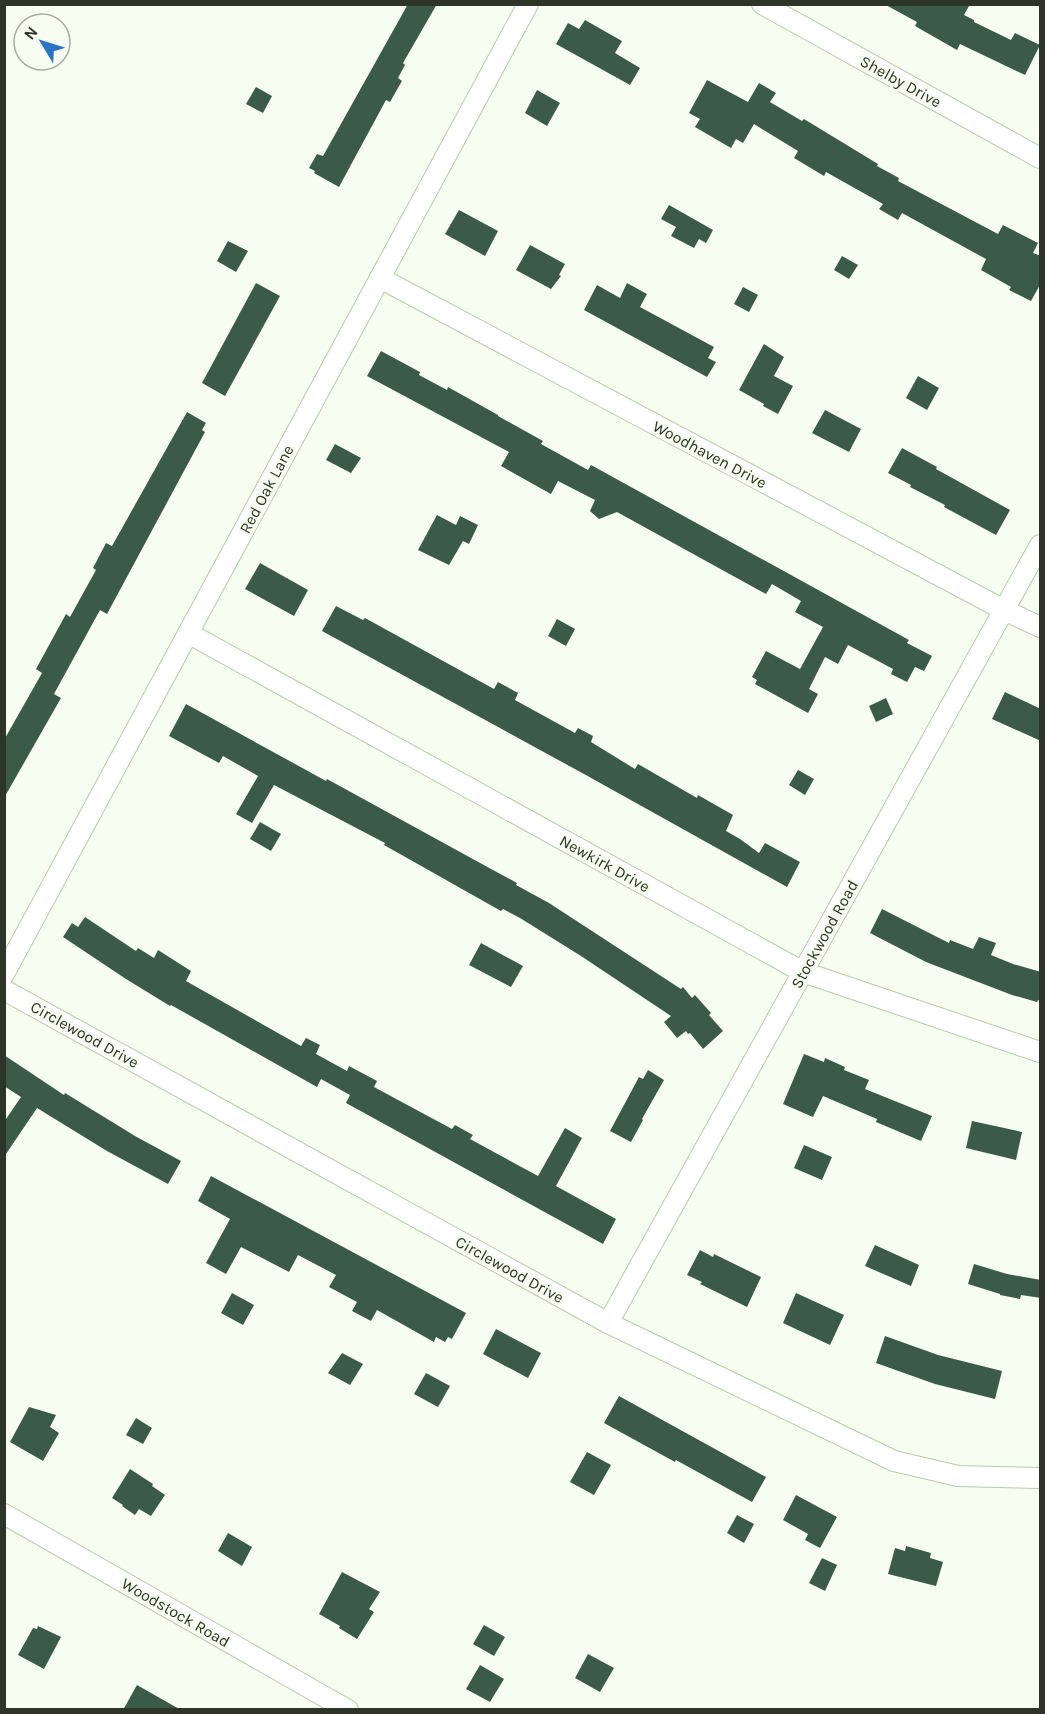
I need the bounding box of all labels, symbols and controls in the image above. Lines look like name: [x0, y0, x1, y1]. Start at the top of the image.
north arrow: [12, 12, 72, 72]
text: N: [20, 23, 42, 43]
street label: Shelby Drive: [857, 51, 945, 112]
street label: Woodhaven Drive: [650, 416, 770, 492]
street label: Red Oak Lane: [235, 442, 298, 537]
street label: Newkirk Drive: [556, 831, 653, 896]
street label: Stockwood Road: [787, 877, 862, 992]
street label: Circlewood Drive: [27, 997, 142, 1072]
street label: Circlewood Drive: [452, 1232, 567, 1307]
street label: Woodstock Road: [118, 1574, 233, 1651]

